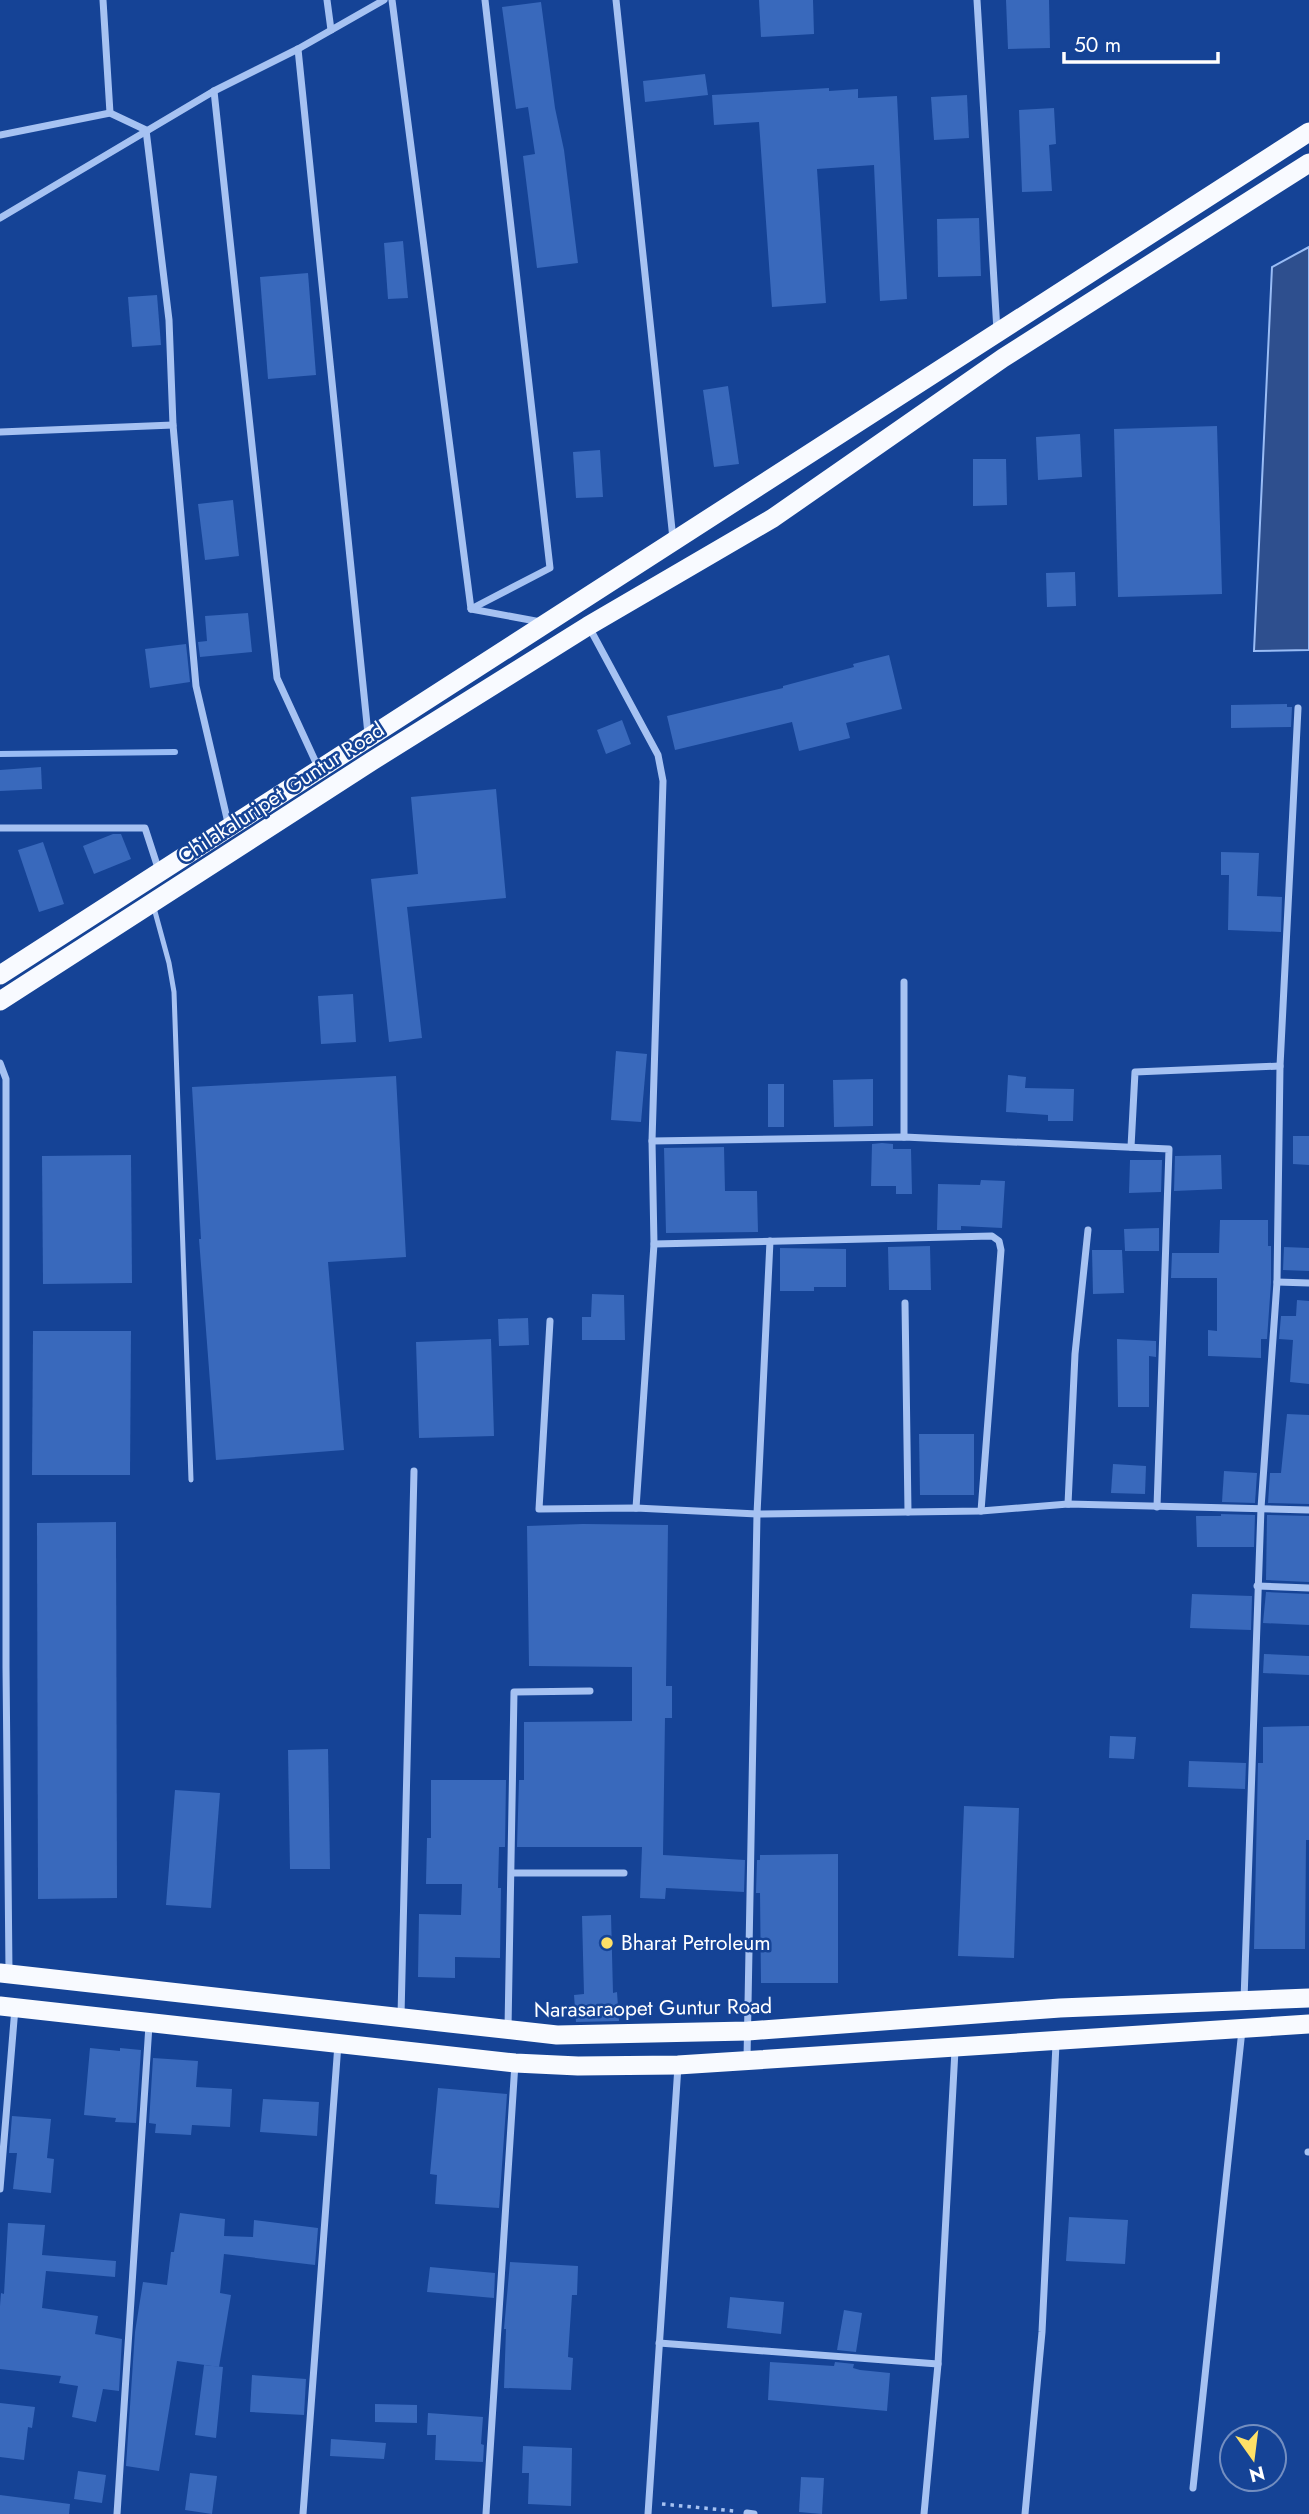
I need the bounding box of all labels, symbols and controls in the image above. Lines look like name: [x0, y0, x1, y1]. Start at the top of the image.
scale bar: [1064, 21, 1218, 65]
text: 50 m: [1074, 30, 1121, 60]
street label: Chilakaluripet Guntur Road: [172, 715, 390, 871]
place label: Bharat Petroleum: [621, 1928, 771, 1958]
marker: Bharat Petroleum: [599, 1935, 615, 1951]
street label: Narasaraopet Guntur Road: [534, 1991, 772, 2025]
north arrow: [1218, 2423, 1288, 2493]
text: N: [1246, 2459, 1268, 2489]

